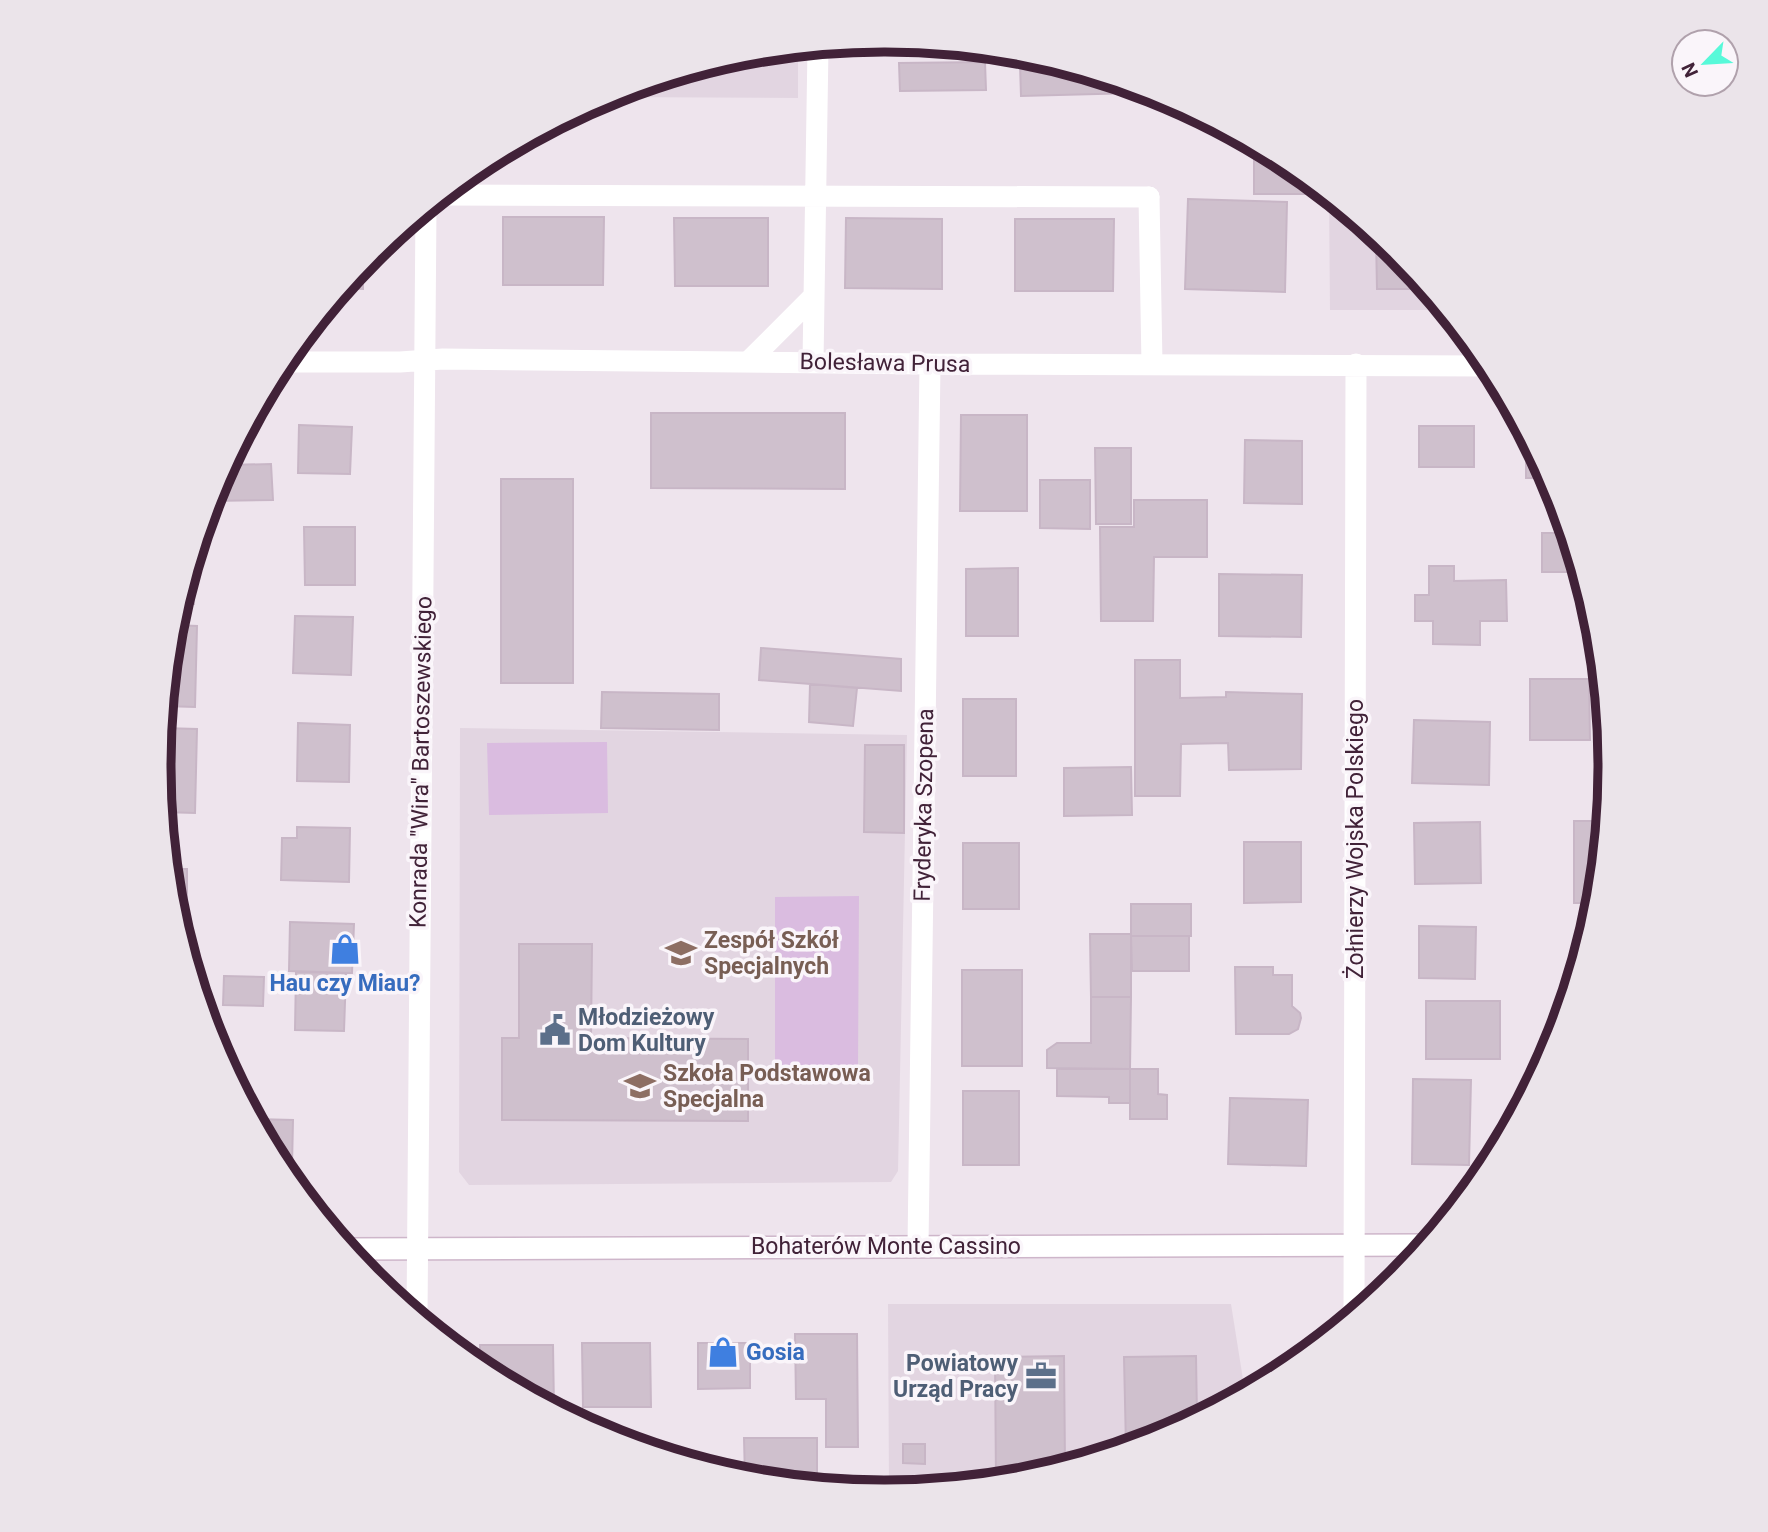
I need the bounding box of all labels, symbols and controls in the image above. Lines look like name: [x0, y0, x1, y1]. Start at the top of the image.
north arrow: [1670, 28, 1740, 98]
text: N: [1677, 59, 1703, 81]
street label: Bolesława Prusa: [799, 348, 971, 378]
street label: Konrada "Wira" Bartoszewskiego: [405, 596, 437, 928]
street label: Żołnierzy Wojska Polskiego: [1342, 699, 1369, 979]
street label: Fryderyka Szopena: [909, 708, 939, 902]
place label: Zespół Szkół Specjalnych: [704, 927, 839, 980]
shop icon: Hau czy Miau?: [328, 932, 362, 966]
school or university icon: Zespół Szkół Specjalnych: [664, 936, 698, 970]
place label: Hau czy Miau?: [270, 970, 420, 997]
place label: Młodzieżowy Dom Kultury: [578, 1004, 715, 1057]
public building icon: Młodzieżowy Dom Kultury: [538, 1013, 572, 1047]
place label: Szkoła Podstawowa Specjalna: [663, 1060, 871, 1113]
school or university icon: Szkoła Podstawowa Specjalna: [623, 1069, 657, 1103]
street label: Bohaterów Monte Cassino: [751, 1233, 1021, 1260]
shop icon: Gosia: [706, 1335, 740, 1369]
place label: Gosia: [746, 1339, 805, 1366]
place label: Powiatowy Urząd Pracy: [893, 1350, 1018, 1403]
office icon: Powiatowy Urząd Pracy: [1024, 1359, 1058, 1393]

